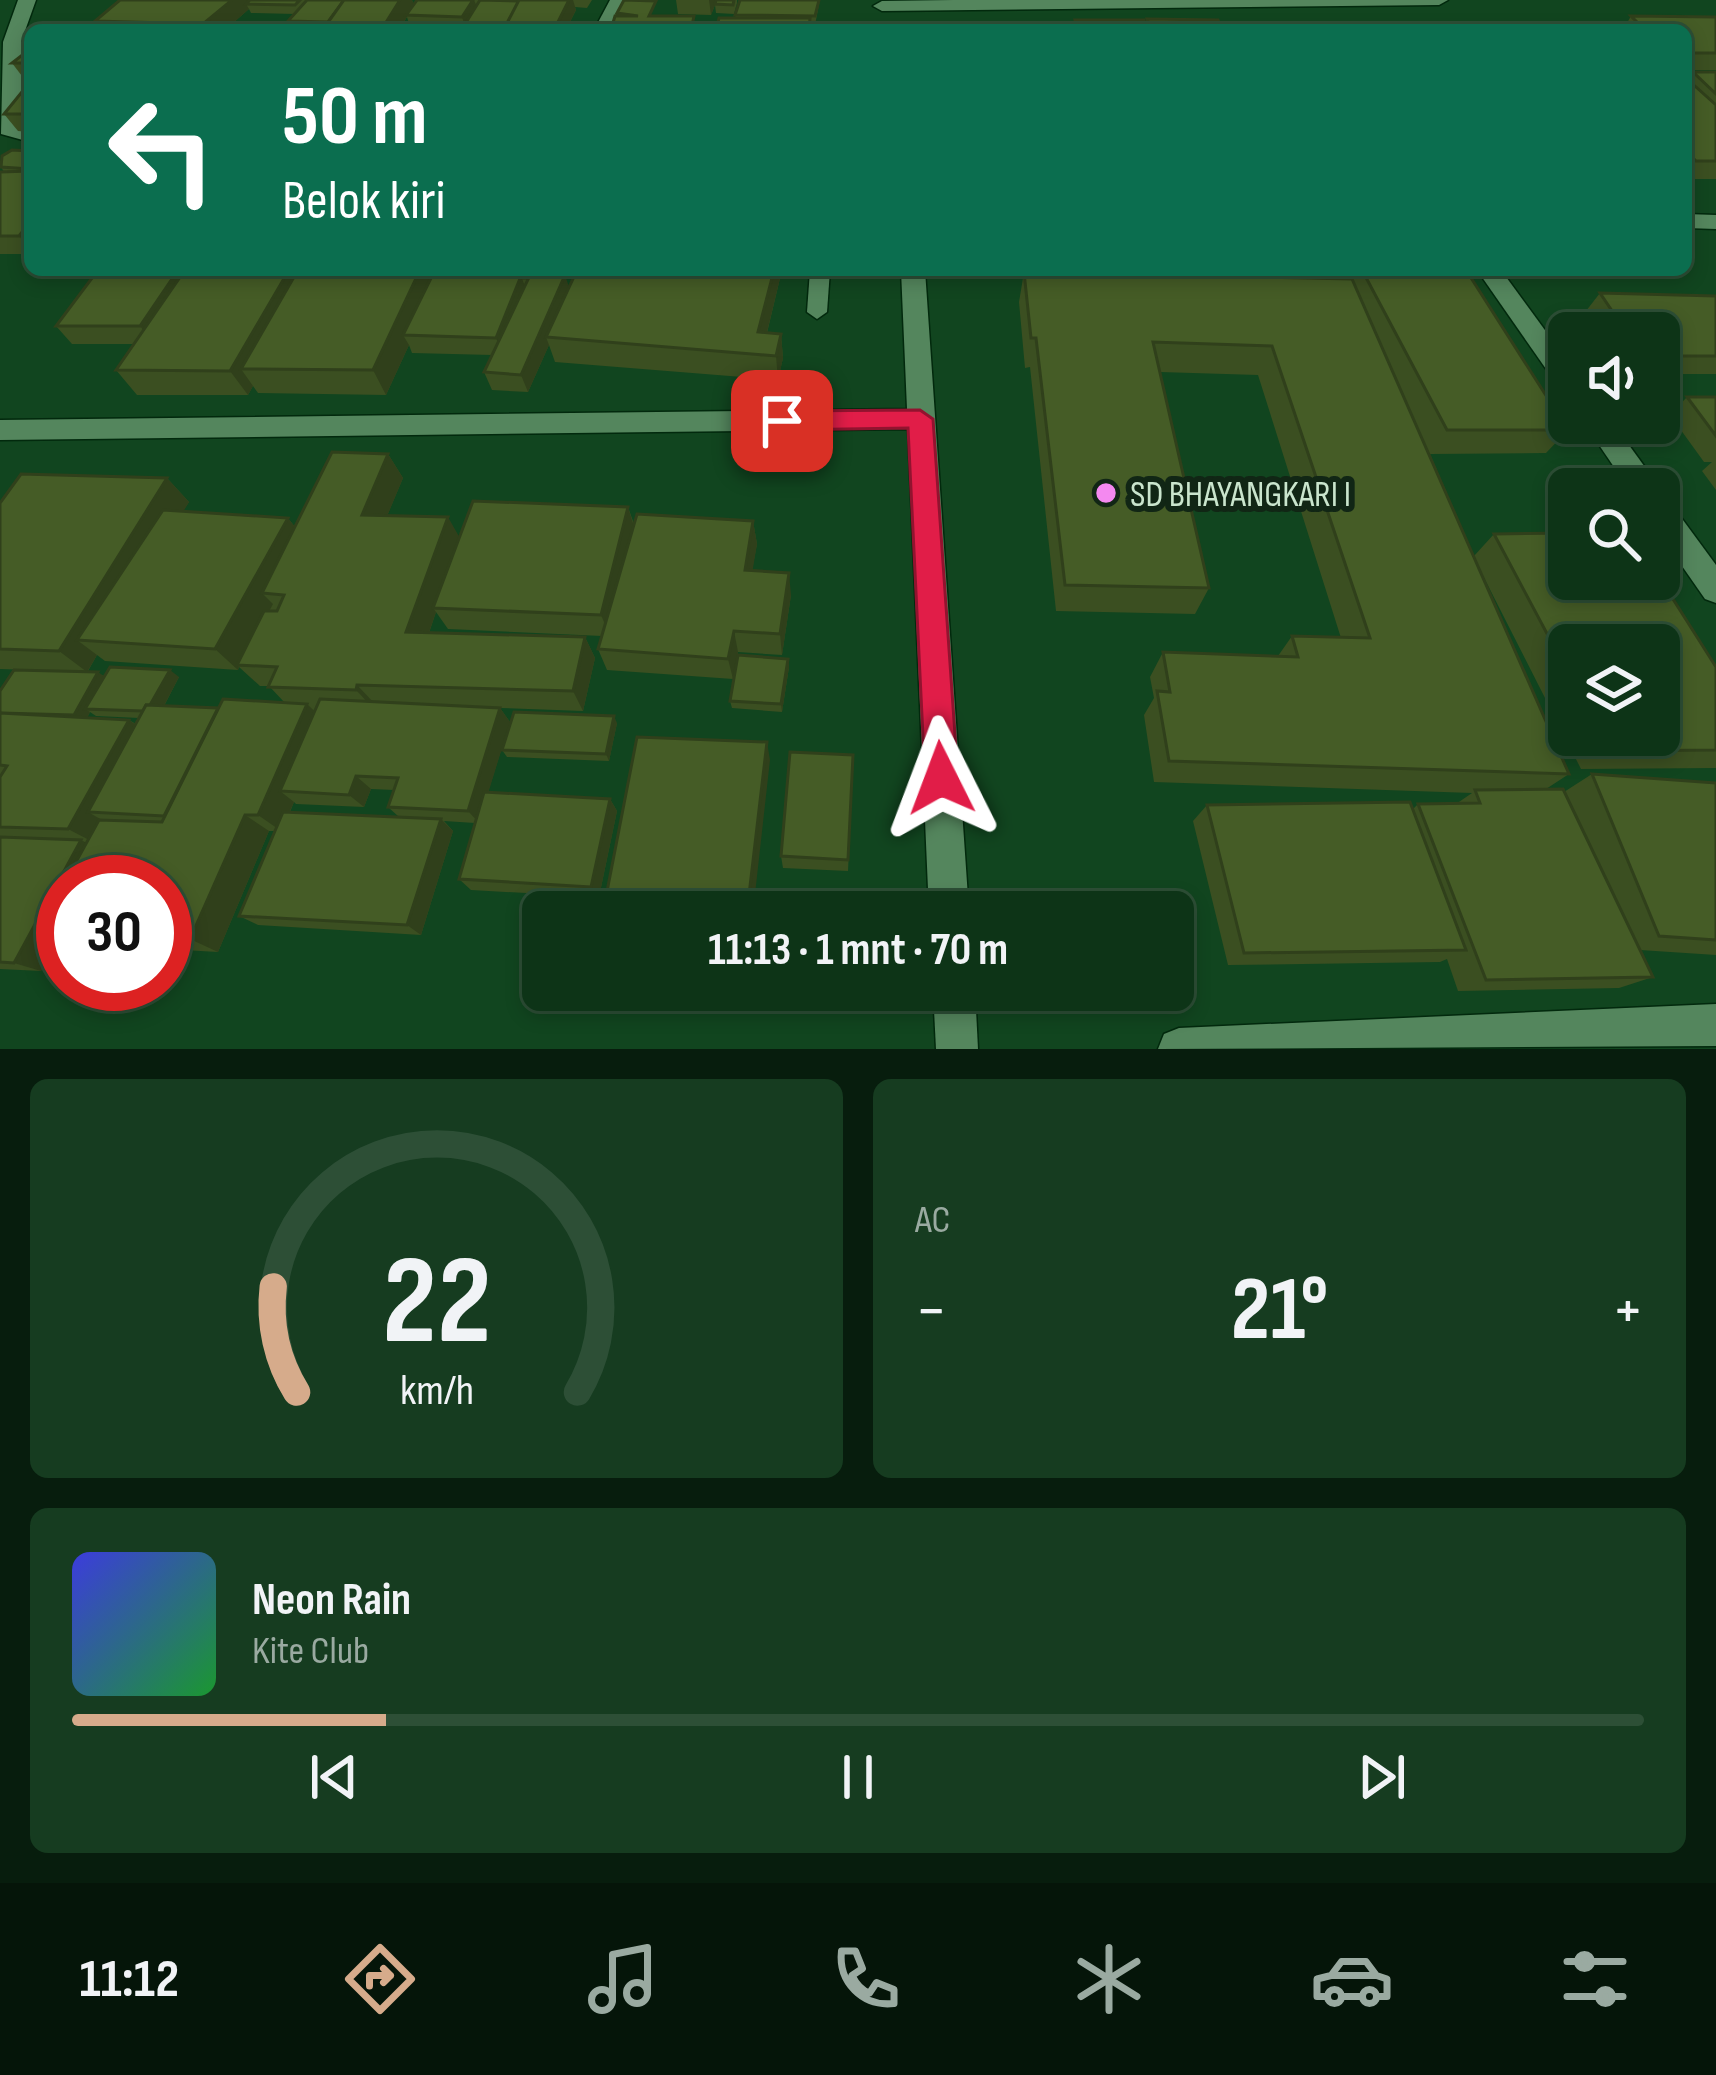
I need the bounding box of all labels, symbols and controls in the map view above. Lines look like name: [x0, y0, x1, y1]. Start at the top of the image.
text: 50 m: [282, 67, 428, 168]
icon: left: [84, 72, 240, 228]
text: Belok kiri: [282, 169, 446, 234]
map controls: [1548, 312, 1680, 756]
button: sound: [1548, 312, 1680, 444]
pin: [731, 370, 833, 472]
icon: arrive: [749, 388, 815, 454]
button: search: [1548, 468, 1680, 600]
place label: SD BHAYANGKARI I: [1130, 474, 1351, 517]
marker: SD BHAYANGKARI I: [1093, 480, 1119, 506]
button: layers: [1548, 624, 1680, 756]
position arrow: [878, 715, 1004, 841]
speed limit sign: 30: [36, 855, 192, 1011]
text: 11:13 · 1 mnt · 70 m: [708, 923, 1008, 978]
text: AC: [915, 1197, 950, 1244]
text: 22: [382, 1229, 491, 1378]
text: 21°: [1231, 1257, 1328, 1365]
text: −: [915, 1272, 947, 1351]
text: +: [1612, 1272, 1644, 1351]
text: km/h: [399, 1364, 474, 1416]
text: Neon Rain: [252, 1573, 411, 1628]
text: Kite Club: [252, 1628, 369, 1675]
icon: previous: [301, 1744, 367, 1810]
icon: pause: [825, 1744, 891, 1810]
icon: next: [1349, 1744, 1415, 1810]
icon: directions: [338, 1937, 422, 2021]
icon: music: [581, 1937, 665, 2021]
icon: phone: [824, 1937, 908, 2021]
icon: climate: [1067, 1937, 1151, 2021]
icon: car: [1310, 1937, 1394, 2021]
icon: filters: [1553, 1937, 1637, 2021]
text: 11:12: [79, 1947, 179, 2012]

